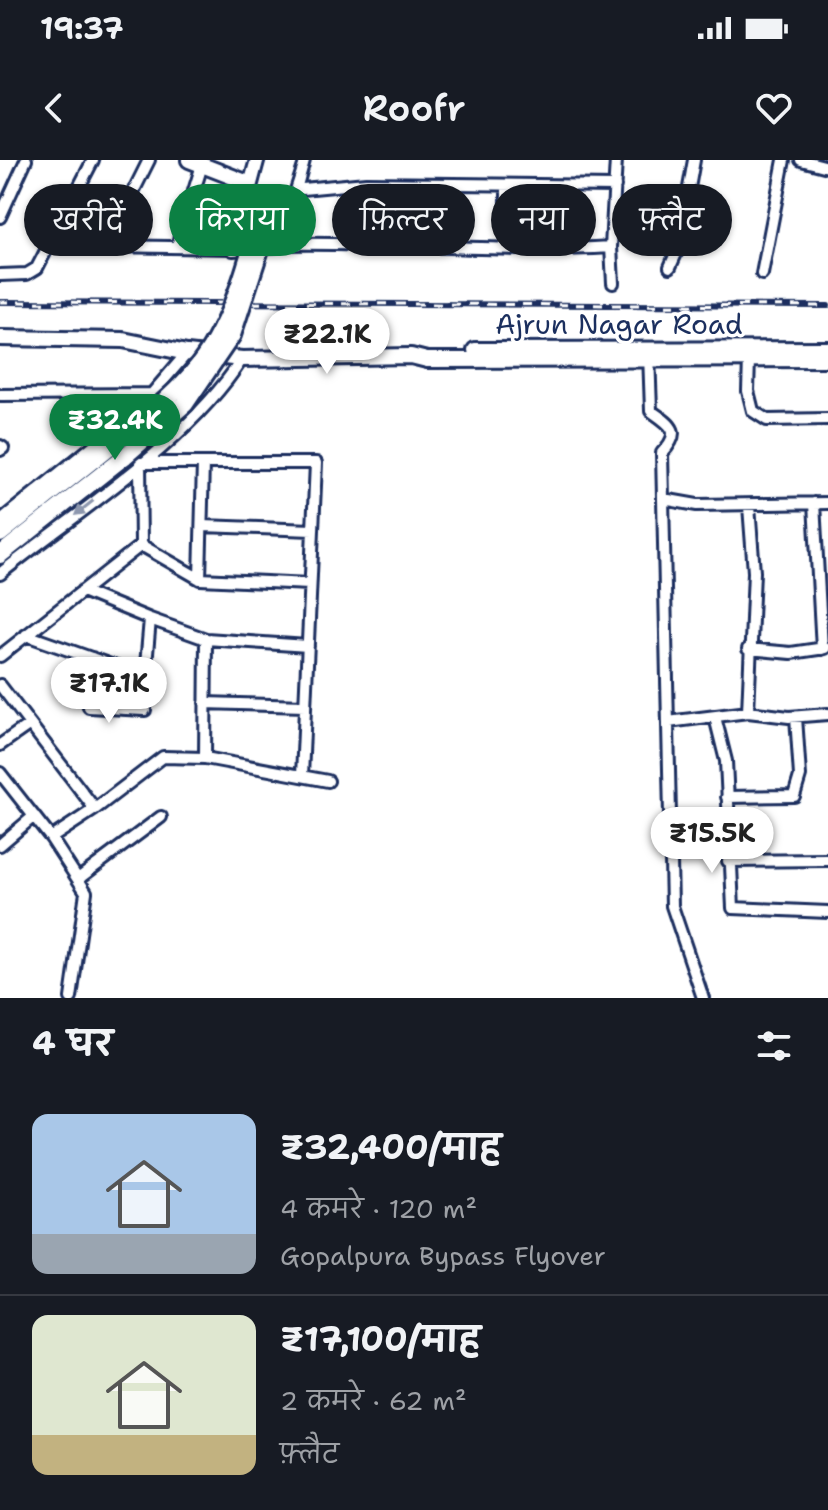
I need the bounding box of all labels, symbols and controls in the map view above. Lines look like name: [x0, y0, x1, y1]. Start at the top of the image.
text: 19:37: [40, 8, 123, 49]
text: Roofr: [363, 84, 465, 133]
icon: back: [32, 86, 76, 130]
icon: heart: [752, 86, 796, 130]
chip: खरीदें: [24, 184, 153, 256]
chip: किराया: [169, 184, 316, 256]
chip: फ़िल्टर: [332, 184, 475, 256]
chip: नया: [491, 184, 596, 256]
chip: फ़्लैट: [612, 184, 732, 256]
street label: Ajrun Nagar Road: [495, 305, 743, 343]
pin: ₹22.1K: [262, 308, 392, 376]
text: ₹22.1K: [283, 316, 371, 351]
pin: ₹32.4K: [50, 394, 180, 462]
text: ₹32.4K: [67, 402, 163, 437]
one-way arrow: [74, 499, 94, 515]
pin: ₹17.1K: [44, 657, 174, 725]
text: ₹17.1K: [69, 665, 149, 700]
pin: ₹15.5K: [647, 807, 777, 875]
text: ₹15.5K: [669, 815, 755, 850]
text: 4 घर: [32, 1020, 113, 1066]
icon: filters: [752, 1024, 796, 1068]
text: ₹32,400/माह: [280, 1124, 501, 1170]
icon: home: [96, 1146, 192, 1242]
text: 4 कमरे · 120 m²: [280, 1191, 477, 1226]
text: Gopalpura Bypass Flyover: [280, 1238, 606, 1273]
text: ₹17,100/माह: [280, 1316, 480, 1362]
icon: home: [96, 1347, 192, 1443]
text: 2 कमरे · 62 m²: [280, 1383, 467, 1418]
text: फ़्लैट: [280, 1436, 339, 1471]

